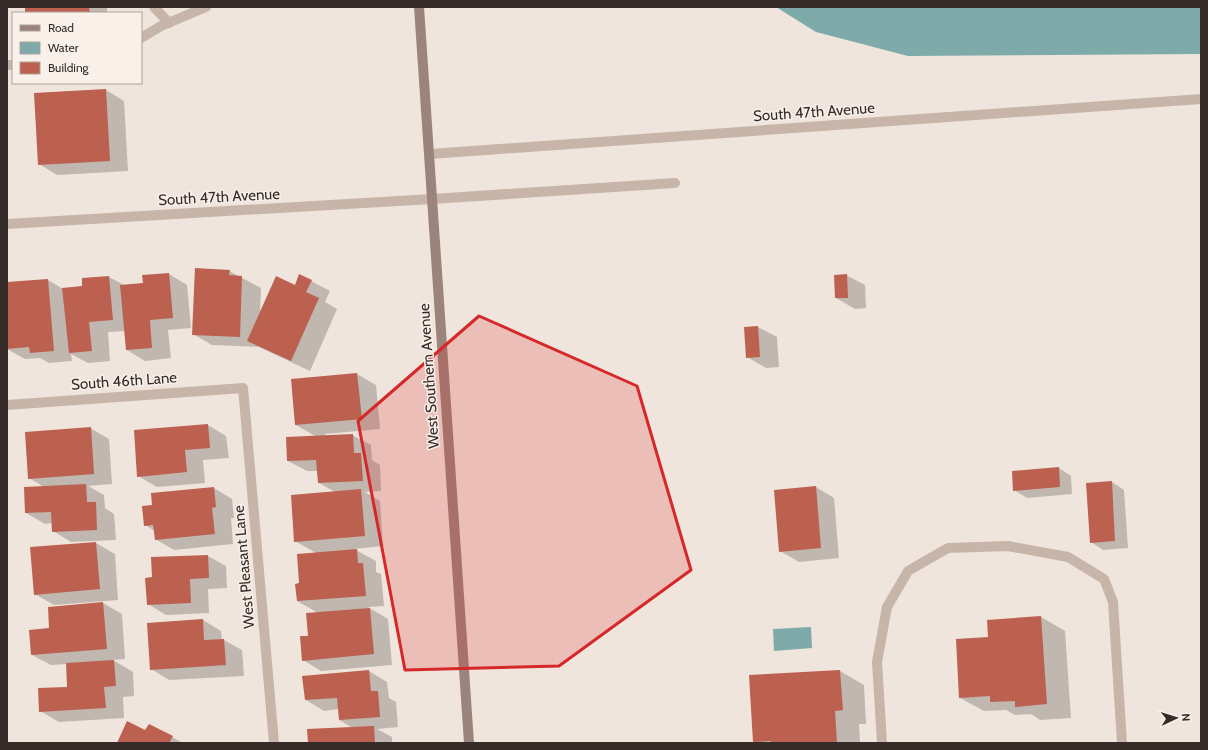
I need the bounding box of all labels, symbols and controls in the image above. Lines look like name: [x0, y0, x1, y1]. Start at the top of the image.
legend: [12, 12, 142, 84]
text: Road: [48, 20, 74, 35]
text: Water: [48, 40, 79, 55]
text: Building: [48, 60, 90, 75]
street label: South 47th Avenue: [753, 99, 876, 125]
street label: South 47th Avenue: [158, 185, 281, 209]
street label: West Southern Avenue: [415, 302, 443, 449]
street label: South 46th Lane: [71, 368, 178, 394]
street label: West Pleasant Lane: [230, 504, 258, 629]
north arrow: [1156, 698, 1196, 738]
text: N: [1179, 713, 1193, 722]

